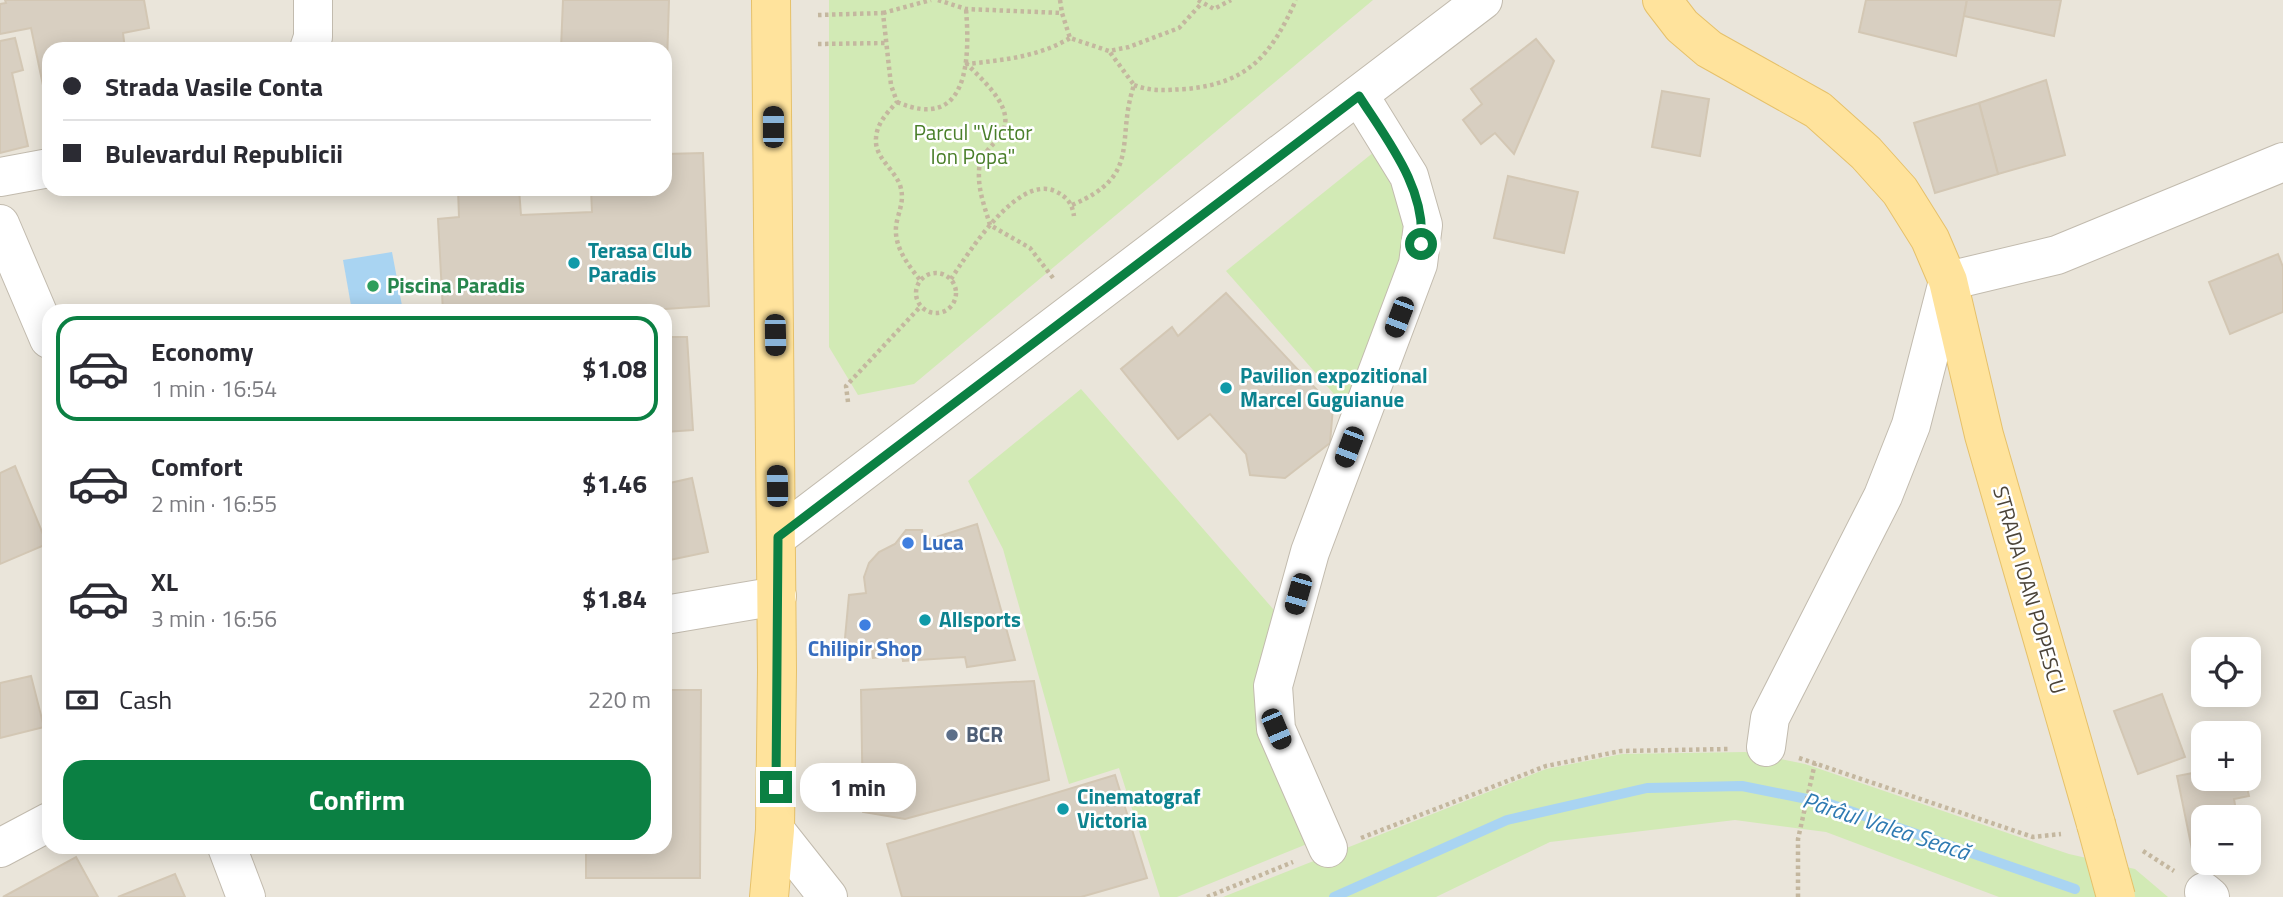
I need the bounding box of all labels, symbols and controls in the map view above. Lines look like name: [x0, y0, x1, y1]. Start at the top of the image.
text: Strada Vasile Conta: [105, 67, 323, 106]
car: [763, 106, 784, 148]
park label: Parcul "Victor Ion Popa": [913, 116, 1033, 172]
text: Bulevardul Republicii: [105, 134, 343, 173]
route start: [1405, 228, 1437, 260]
place label: Terasa Club Paradis: [588, 234, 692, 290]
marker: Terasa Club Paradis: [566, 255, 582, 271]
place label: Piscina Paradis: [387, 269, 525, 301]
marker: Piscina Paradis: [365, 278, 381, 294]
car: [1382, 294, 1417, 340]
car: [765, 314, 786, 356]
text: Economy: [151, 332, 253, 371]
icon: car: [67, 337, 130, 400]
text: $1.08: [582, 349, 647, 388]
place label: Pavilion expozitional Marcel Guguianue: [1240, 359, 1428, 415]
text: 1 min · 16:54: [151, 371, 277, 406]
marker: Pavilion expozitional Marcel Guguianue: [1218, 380, 1234, 396]
car: [1332, 424, 1367, 470]
text: Comfort: [151, 447, 243, 486]
icon: car: [67, 452, 130, 515]
text: $1.46: [582, 464, 647, 503]
car: [767, 465, 788, 507]
street label: STRADA IOAN POPESCU: [1985, 482, 2075, 697]
text: 2 min · 16:55: [151, 486, 277, 521]
place label: Luca: [922, 526, 964, 558]
marker: Luca: [900, 535, 916, 551]
text: XL: [151, 562, 178, 601]
icon: car: [67, 567, 130, 630]
car: [1283, 571, 1314, 617]
text: $1.84: [582, 579, 647, 618]
text: 3 min · 16:56: [151, 601, 277, 636]
place label: Allsports: [939, 603, 1021, 635]
marker: Allsports: [917, 612, 933, 628]
marker: Chilipir Shop: [857, 617, 873, 633]
place label: Chilipir Shop: [808, 632, 922, 664]
map controls: [2191, 637, 2261, 875]
button: locate: [2191, 637, 2261, 707]
text: Cash: [119, 680, 172, 719]
icon: cash: [63, 681, 101, 719]
text: 220 m: [588, 682, 651, 717]
car: [1259, 706, 1294, 752]
place label: BCR: [966, 718, 1003, 750]
button: +: [2191, 721, 2261, 791]
marker: BCR: [944, 727, 960, 743]
button: Confirm: [63, 760, 651, 840]
callout: 1 min: [800, 762, 916, 812]
text: 1 min: [830, 770, 886, 805]
route end: [760, 771, 792, 803]
place label: Cinematograf Victoria: [1077, 780, 1201, 836]
water label: Pârâul Valea Seacă: [1798, 782, 1977, 870]
marker: Cinematograf Victoria: [1055, 801, 1071, 817]
button: −: [2191, 805, 2261, 875]

